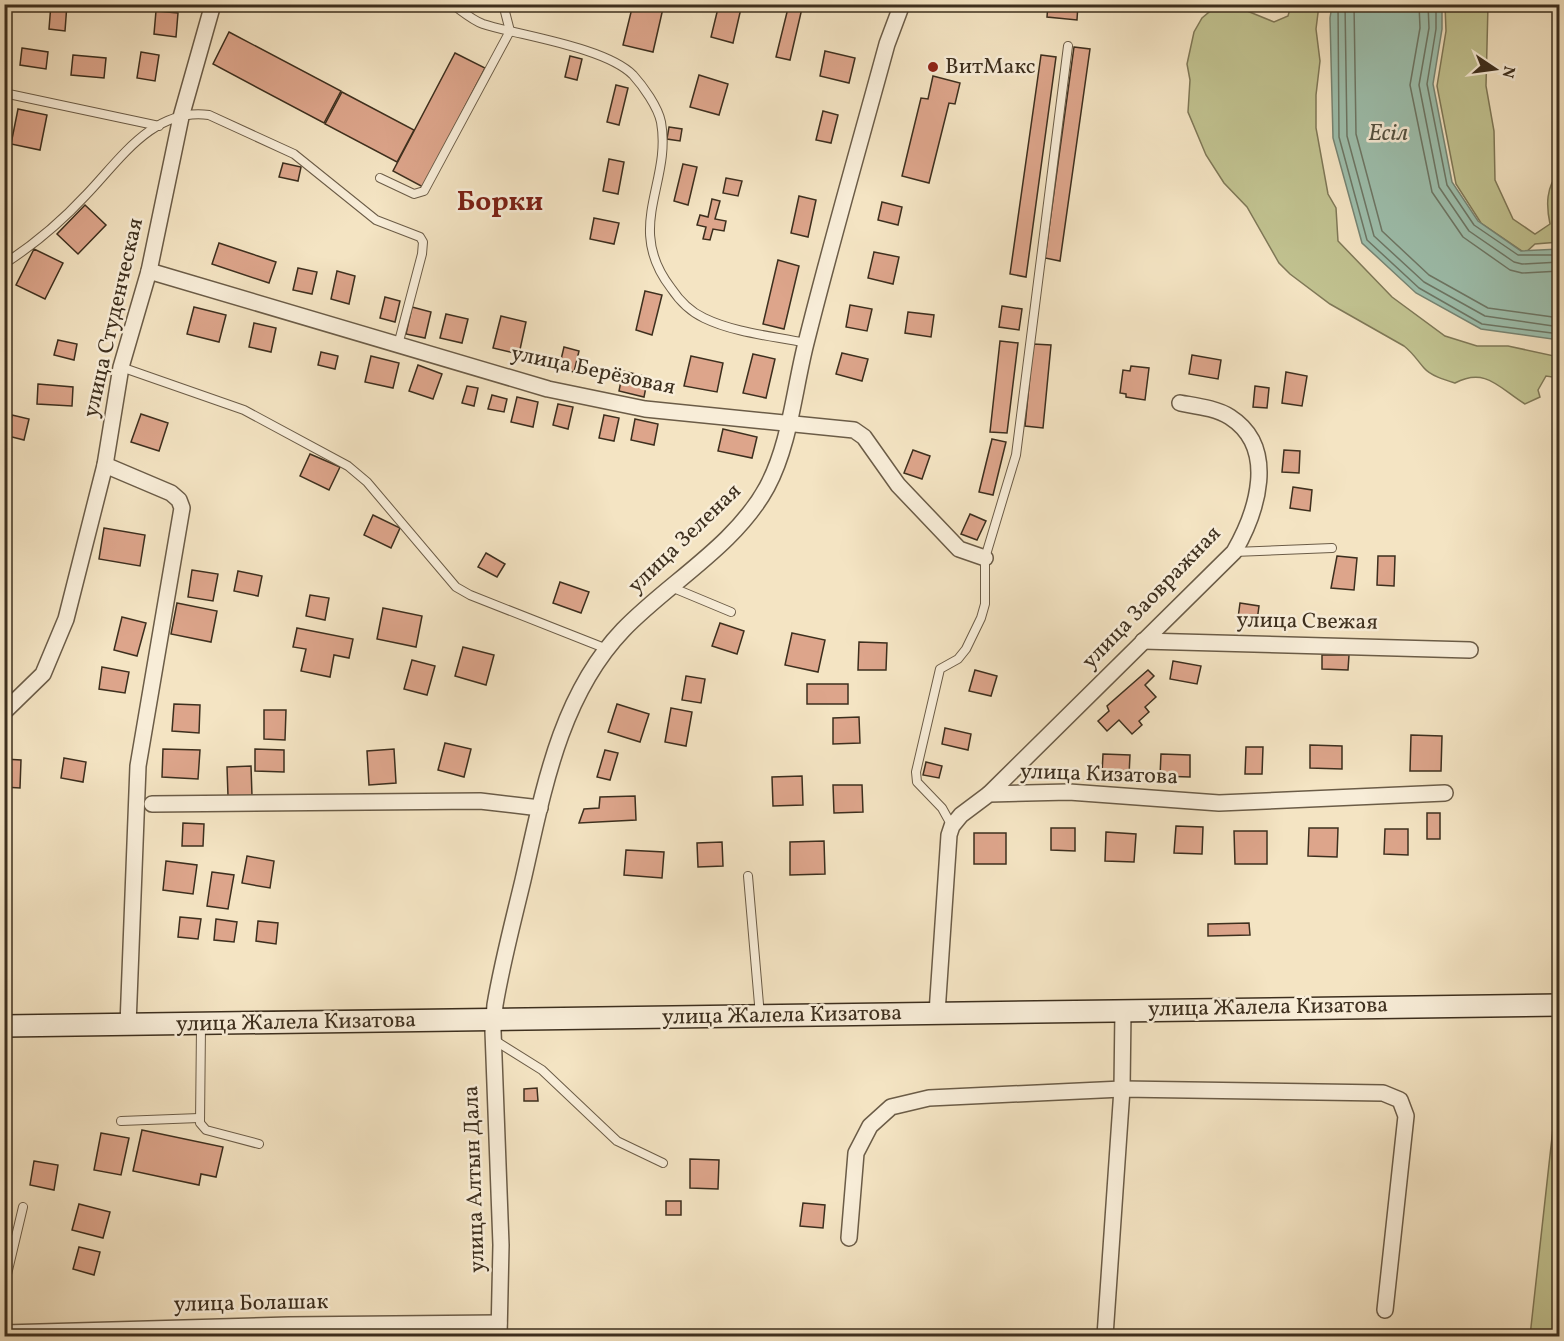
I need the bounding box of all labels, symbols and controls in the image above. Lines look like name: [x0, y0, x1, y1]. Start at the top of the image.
north arrow: [1465, 39, 1525, 99]
place label: ВитМакс: [945, 52, 1036, 83]
marker: ВитМакс: [926, 60, 940, 74]
text: N: [1496, 64, 1520, 80]
water label: Есіл: [1368, 117, 1408, 151]
district label: Борки: [457, 183, 543, 222]
street label: улица Студенческая: [76, 215, 152, 421]
street label: улица Берёзовая: [508, 338, 678, 404]
street label: улица Зеленая: [621, 477, 749, 601]
street label: улица Заовражная: [1075, 519, 1229, 677]
street label: улица Свежая: [1236, 605, 1378, 639]
street label: улица Кизатова: [1019, 757, 1179, 793]
street label: улица Жалела Кизатова: [1148, 990, 1389, 1026]
street label: улица Жалела Кизатова: [662, 998, 903, 1034]
street label: улица Жалела Кизатова: [176, 1005, 417, 1041]
street label: улица Алтын Дала: [456, 1085, 494, 1273]
street label: улица Болашак: [173, 1287, 329, 1321]

